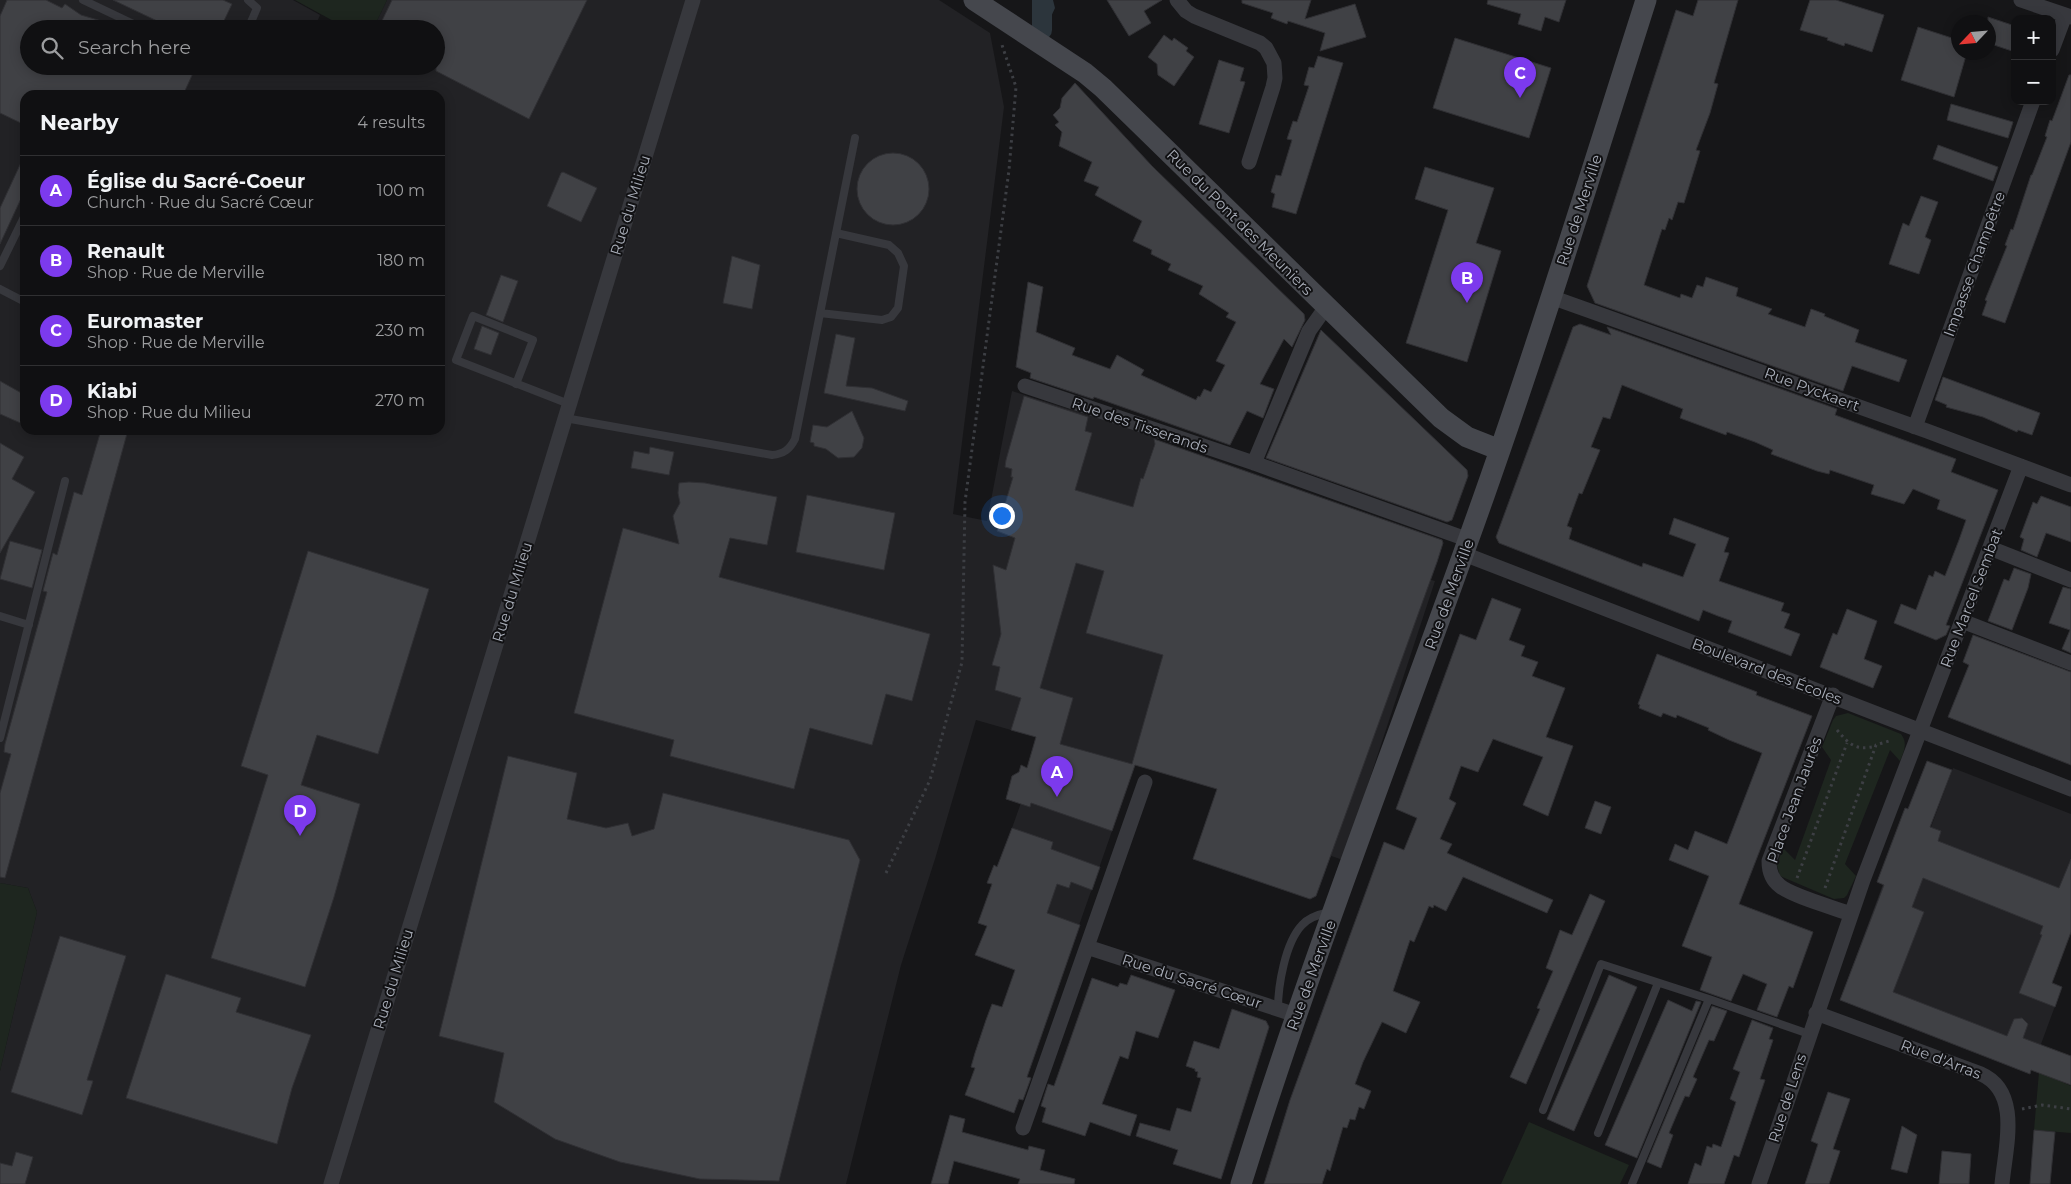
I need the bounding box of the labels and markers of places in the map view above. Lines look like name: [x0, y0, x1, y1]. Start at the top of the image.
pin: C: [1504, 57, 1536, 98]
pin: B: [1451, 262, 1483, 303]
pin: A: [1041, 756, 1073, 797]
pin: D: [284, 795, 316, 836]

